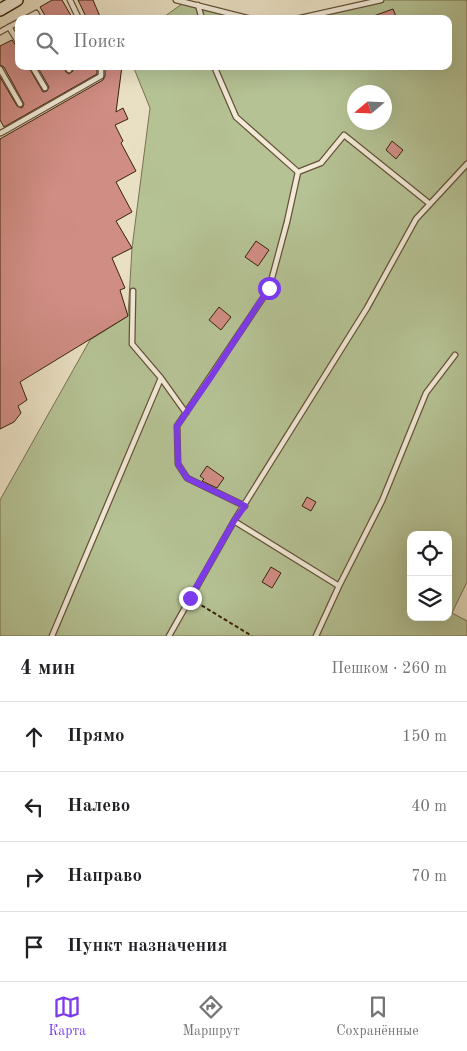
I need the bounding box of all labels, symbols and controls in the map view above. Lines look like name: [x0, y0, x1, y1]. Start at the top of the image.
search box: [15, 15, 452, 70]
icon: search: [33, 29, 61, 57]
text: Поиск: [73, 33, 125, 52]
north arrow: [347, 85, 392, 130]
route start: [258, 277, 281, 300]
map controls: [407, 531, 452, 621]
button: locate: [407, 531, 452, 576]
button: layers: [407, 576, 452, 621]
route end: [179, 587, 202, 610]
text: 4 мин: [20, 658, 75, 679]
text: Пешком · 260 m: [331, 661, 447, 677]
icon: ahead: [20, 723, 48, 751]
text: Прямо: [67, 727, 125, 746]
text: 150 m: [402, 729, 447, 745]
icon: left: [20, 793, 48, 821]
text: Налево: [67, 797, 130, 816]
text: 40 m: [411, 799, 447, 815]
icon: right: [20, 863, 48, 891]
text: Направо: [67, 867, 142, 886]
text: 70 m: [411, 869, 447, 885]
icon: arrive: [20, 933, 48, 961]
text: Пункт назначения: [67, 937, 227, 956]
tab: Карта: [48, 993, 86, 1040]
tab: Маршрут: [182, 993, 240, 1040]
tab: Сохранённые: [336, 993, 419, 1040]

